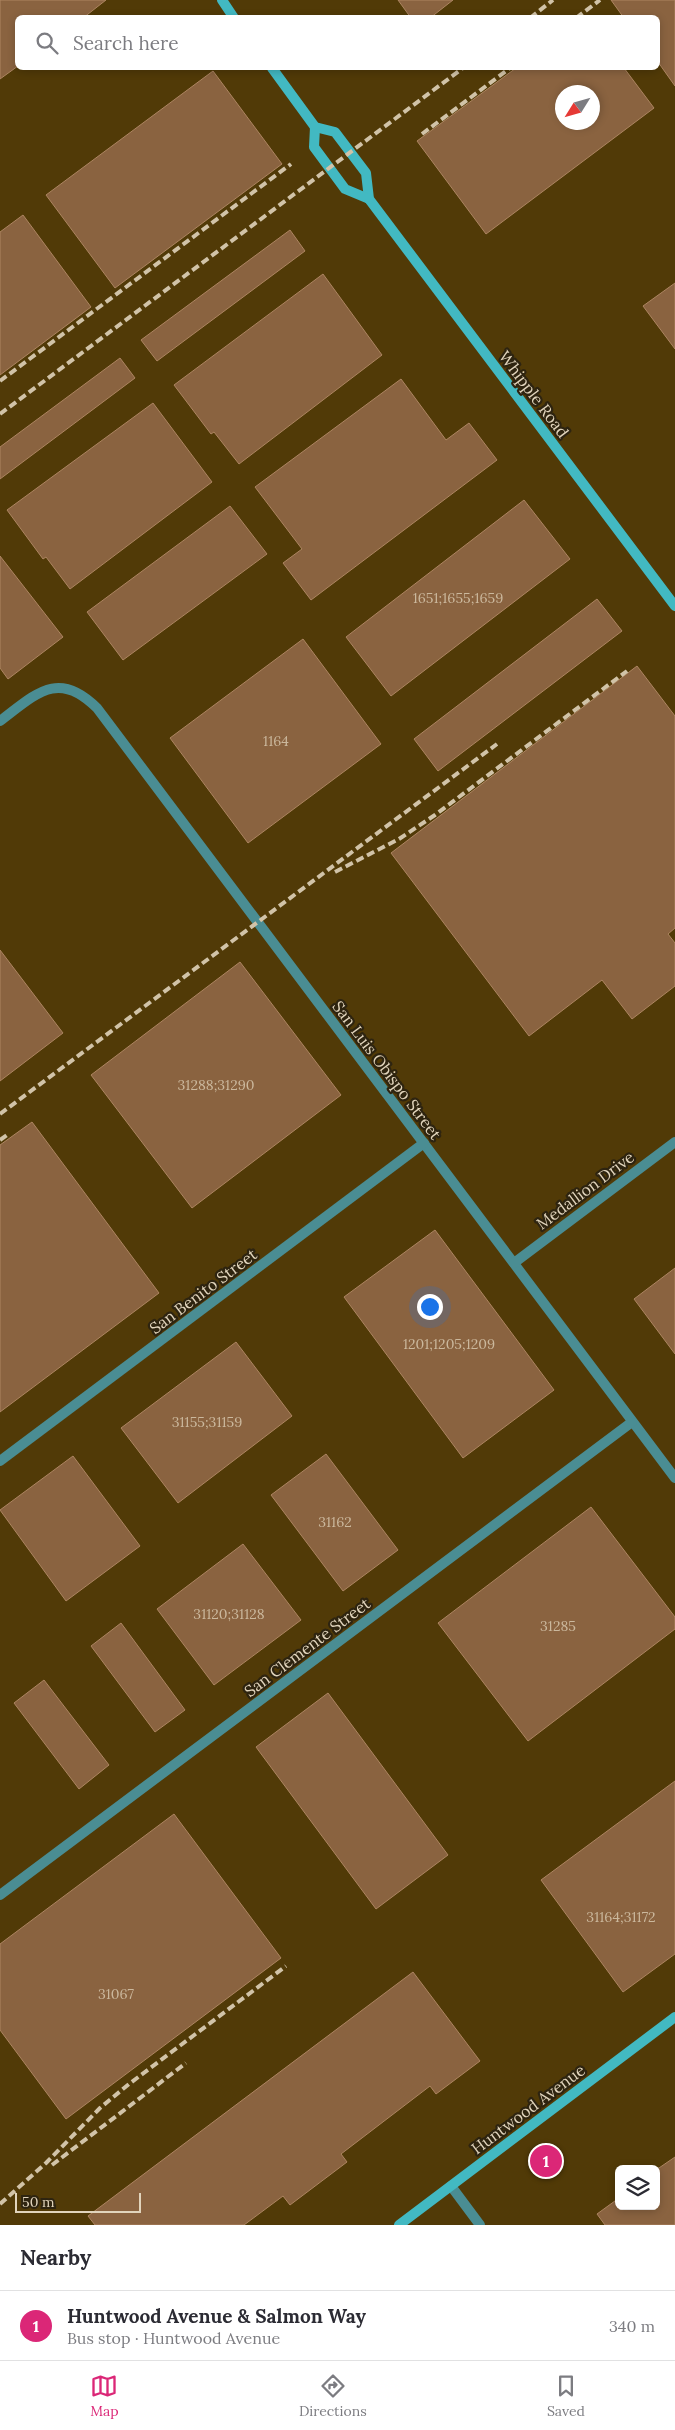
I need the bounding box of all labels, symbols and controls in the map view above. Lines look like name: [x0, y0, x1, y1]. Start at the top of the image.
search box: [15, 15, 660, 70]
icon: search: [33, 29, 61, 57]
text: Search here: [73, 31, 179, 55]
north arrow: [555, 85, 600, 130]
street label: Whipple Road: [495, 347, 573, 442]
house number: 1651;1655;1659: [413, 589, 503, 607]
house number: 1164: [263, 732, 289, 750]
street label: San Luis Obispo Street: [328, 997, 446, 1144]
house number: 31288;31290: [177, 1076, 255, 1094]
street label: Medallion Drive: [532, 1146, 638, 1233]
street label: San Benito Street: [145, 1244, 261, 1338]
your location: [417, 1294, 443, 1320]
house number: 1201;1205;1209: [403, 1335, 495, 1353]
house number: 31155;31159: [172, 1413, 242, 1431]
house number: 31162: [318, 1513, 352, 1531]
street label: San Clemente Street: [240, 1593, 375, 1701]
house number: 31120;31128: [193, 1605, 265, 1623]
house number: 31285: [540, 1617, 576, 1635]
house number: 31164;31172: [586, 1908, 656, 1926]
house number: 31067: [98, 1985, 135, 2003]
street label: Huntwood Avenue: [467, 2060, 589, 2158]
pin: 1: [530, 2142, 562, 2180]
map controls: [615, 2165, 660, 2210]
button: layers: [615, 2165, 660, 2210]
scale bar: [15, 2190, 141, 2213]
text: 50 m: [22, 2193, 55, 2211]
text: Nearby: [20, 2244, 91, 2271]
text: Huntwood Avenue & Salmon Way: [67, 2304, 366, 2328]
text: 1: [33, 2316, 39, 2336]
text: 340 m: [609, 2316, 655, 2336]
text: Bus stop · Huntwood Avenue: [67, 2328, 280, 2348]
tab: Map: [90, 2372, 119, 2420]
tab: Directions: [299, 2372, 367, 2420]
tab: Saved: [547, 2372, 585, 2420]

